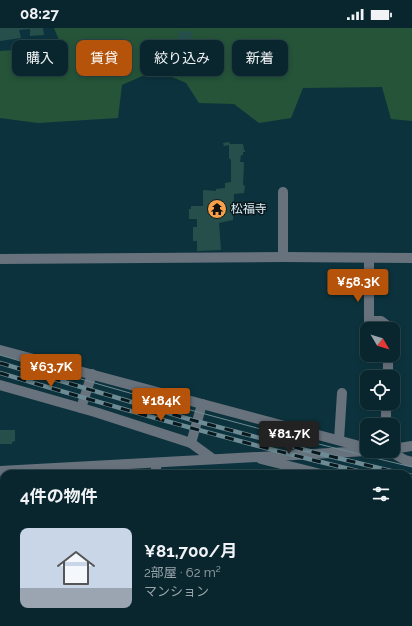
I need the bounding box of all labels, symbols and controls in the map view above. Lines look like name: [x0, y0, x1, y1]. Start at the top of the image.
text: 08:27: [20, 5, 59, 23]
chip: 購入: [12, 40, 68, 76]
chip: 賃貸: [76, 40, 132, 76]
chip: 絞り込み: [140, 40, 224, 76]
chip: 新着: [232, 40, 288, 76]
temple icon: 松福寺: [206, 198, 228, 220]
place label: 松福寺: [231, 202, 267, 216]
pin: ¥58.3K: [325, 269, 391, 303]
text: ¥58.3K: [336, 274, 380, 289]
north arrow: [360, 322, 400, 362]
map controls: [360, 322, 400, 458]
pin: ¥63.7K: [18, 354, 84, 388]
text: ¥63.7K: [30, 359, 73, 374]
button: locate: [360, 370, 400, 410]
pin: ¥184K: [133, 388, 189, 422]
text: ¥184K: [141, 393, 181, 408]
button: layers: [360, 418, 400, 458]
pin: ¥81.7K: [256, 421, 322, 455]
text: ¥81.7K: [268, 426, 310, 441]
icon: filters: [370, 483, 392, 505]
text: 4件の物件: [20, 486, 98, 506]
text: ¥81,700/月: [144, 541, 237, 561]
icon: home: [52, 544, 100, 592]
text: 2部屋 · 62 m²: [144, 565, 221, 580]
text: マンション: [144, 584, 209, 599]

